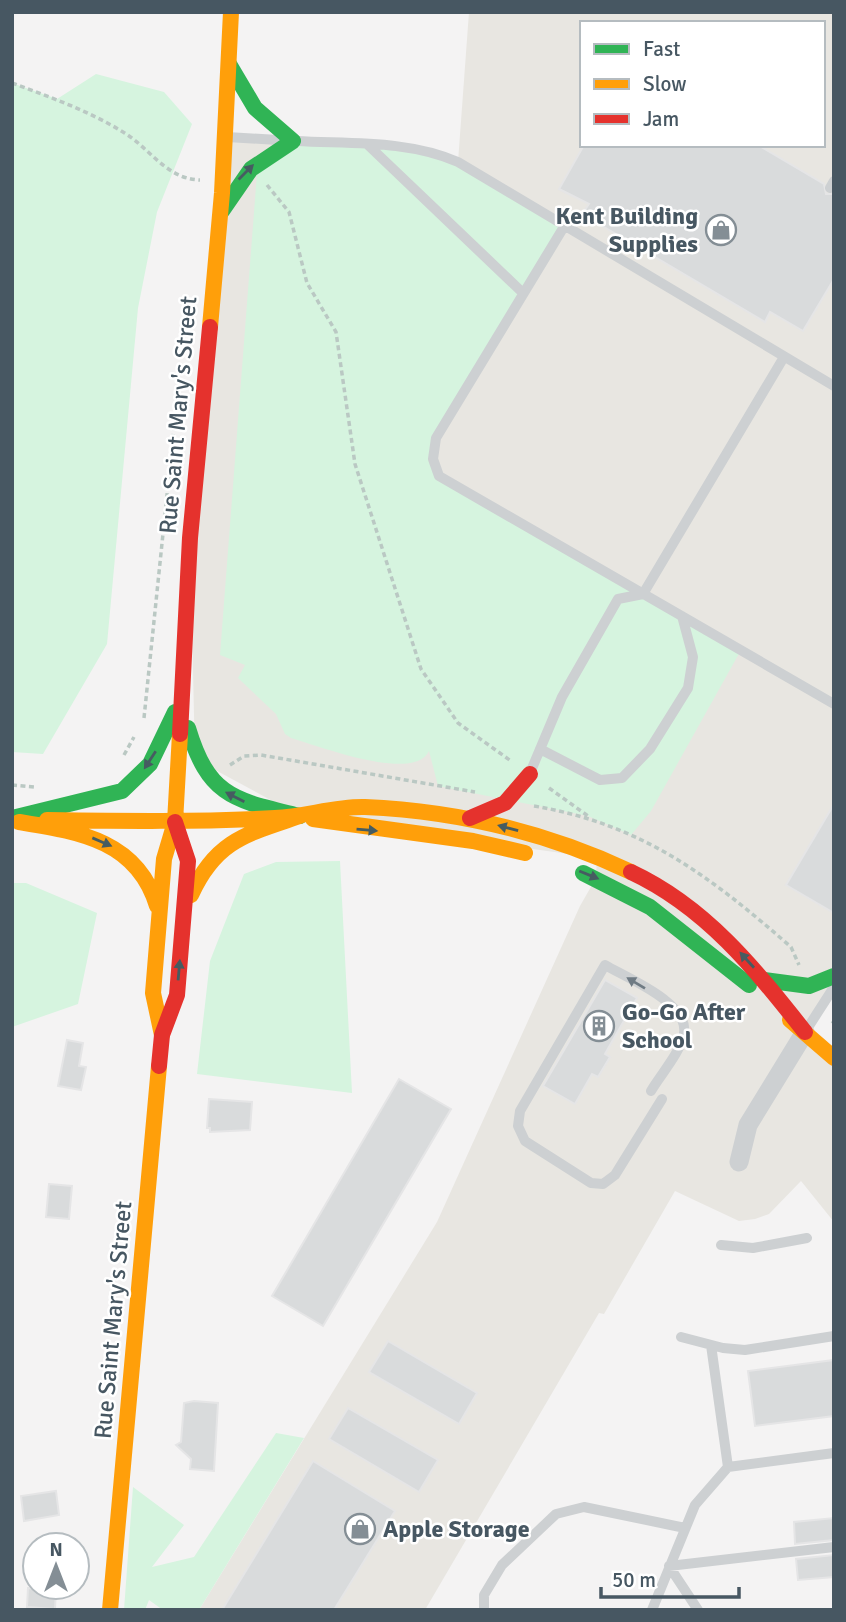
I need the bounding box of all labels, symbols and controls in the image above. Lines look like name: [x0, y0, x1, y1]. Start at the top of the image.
legend: [580, 21, 825, 147]
text: Fast: [643, 36, 680, 62]
text: Slow: [643, 71, 687, 97]
text: Jam: [643, 106, 679, 132]
one-way arrow: [238, 164, 255, 181]
place label: Kent Building Supplies: [556, 201, 698, 259]
shop icon: Kent Building Supplies: [704, 213, 738, 247]
street label: Rue Saint Mary's Street: [153, 295, 203, 535]
one-way arrow: [144, 750, 157, 770]
one-way arrow: [225, 792, 245, 803]
one-way arrow: [497, 822, 519, 833]
one-way arrow: [356, 824, 378, 835]
one-way arrow: [92, 837, 113, 848]
one-way arrow: [578, 870, 599, 881]
one-way arrow: [739, 951, 755, 969]
one-way arrow: [174, 958, 185, 980]
one-way arrow: [626, 977, 645, 989]
place label: Go-Go After School: [622, 997, 746, 1055]
building icon: Go-Go After School: [582, 1009, 616, 1043]
street label: Rue Saint Mary's Street: [88, 1200, 138, 1440]
shop icon: Apple Storage: [343, 1512, 377, 1546]
place label: Apple Storage: [383, 1514, 530, 1544]
north arrow: [21, 1531, 91, 1601]
text: N: [49, 1538, 63, 1562]
scale bar: [601, 1556, 739, 1600]
text: 50 m: [612, 1567, 656, 1593]

